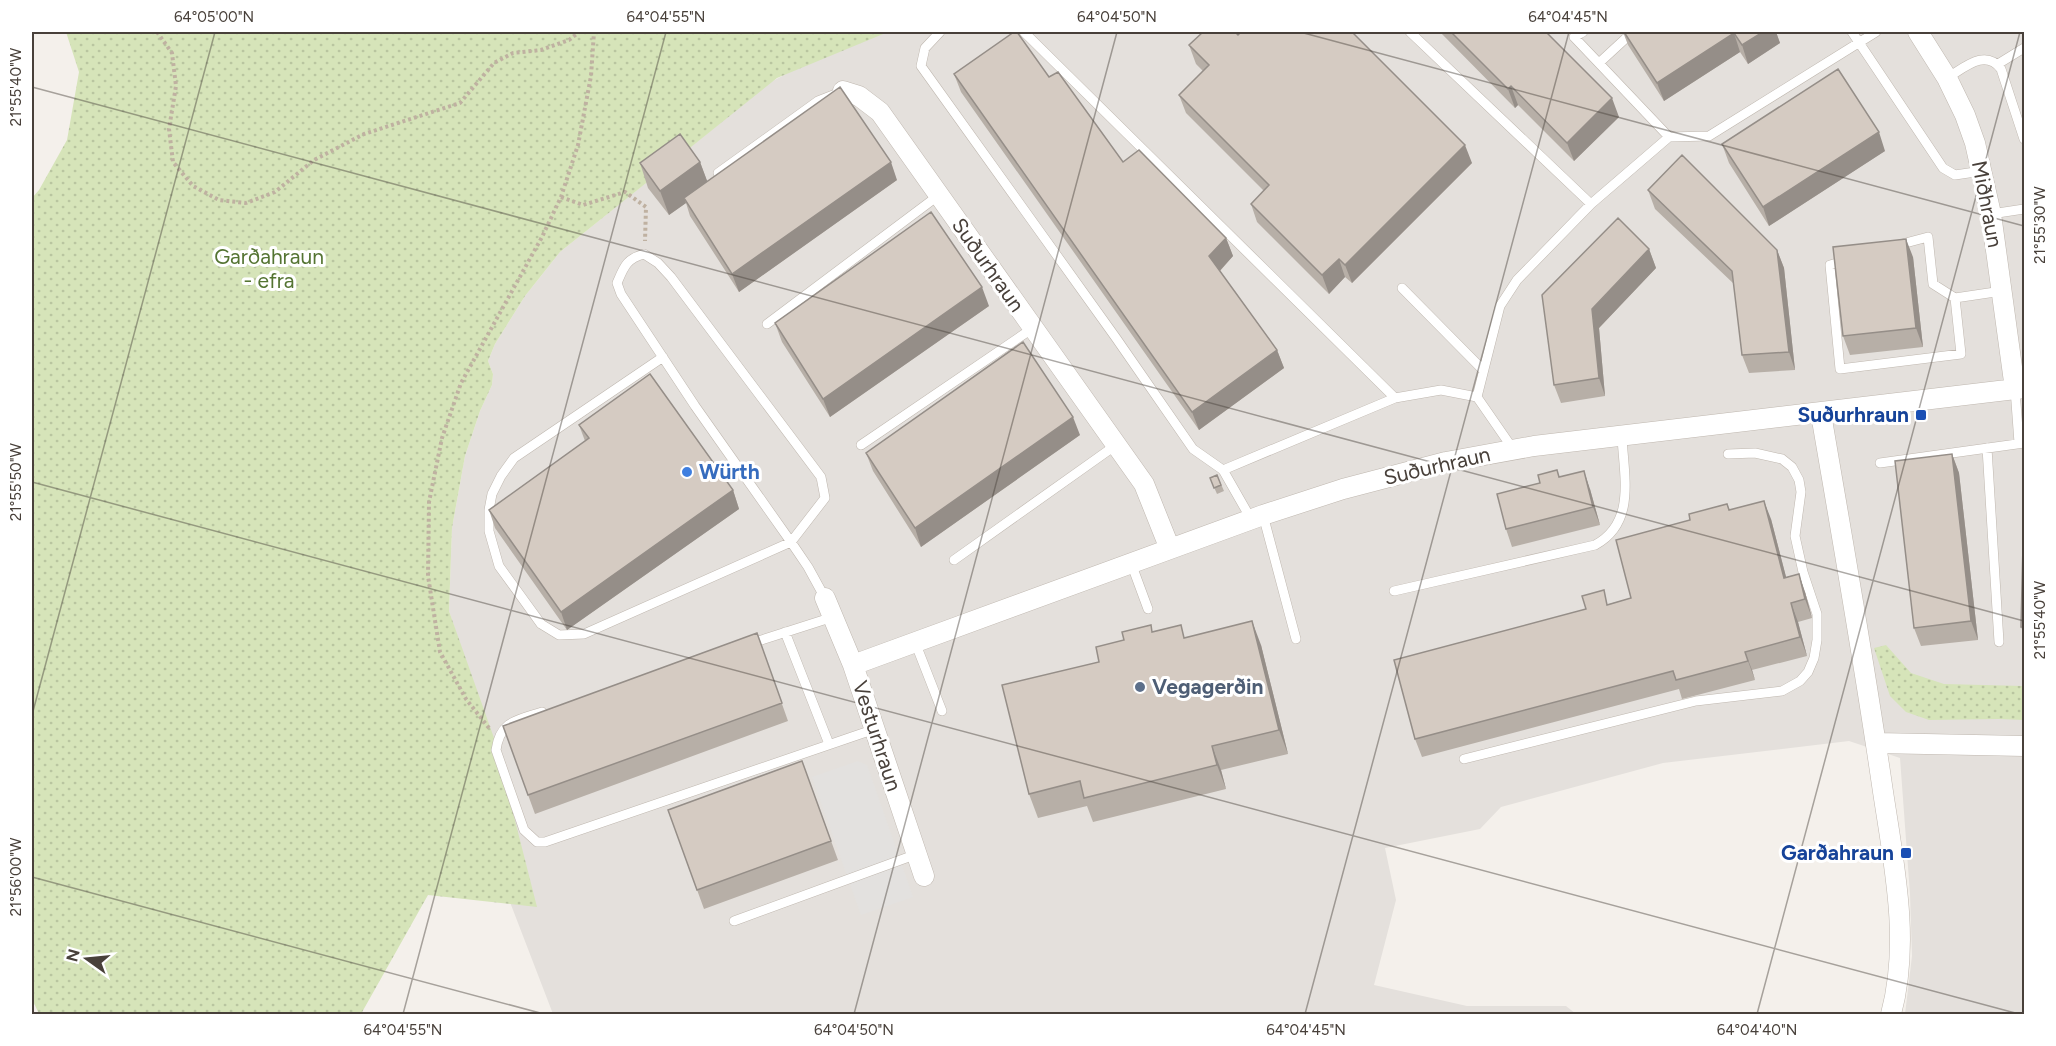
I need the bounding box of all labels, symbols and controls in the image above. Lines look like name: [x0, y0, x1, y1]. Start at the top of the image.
text: 64°05'00"N: [174, 8, 254, 26]
text: 64°04'55"N: [627, 8, 705, 26]
text: 64°04'50"N: [1077, 8, 1157, 26]
text: 64°04'45"N: [1528, 8, 1608, 26]
text: 21°55'40"W: [7, 47, 25, 126]
street label: Miðhraun: [1967, 158, 2008, 249]
text: 21°55'30"W: [2031, 186, 2049, 264]
street label: Suðurhraun: [947, 213, 1030, 316]
park label: Garðahraun - efra: [214, 244, 324, 293]
place label: Suðurhraun: [1797, 402, 1909, 427]
marker: Suðurhraun: [1914, 408, 1928, 422]
street label: Suðurhraun: [1381, 441, 1493, 490]
text: 21°55'50"W: [7, 443, 25, 521]
place label: Würth: [699, 459, 760, 484]
marker: Würth: [680, 465, 694, 479]
text: 21°55'40"W: [2031, 580, 2049, 659]
place label: Vegagerðin: [1152, 674, 1263, 699]
street label: Vesturhraun: [848, 677, 907, 794]
marker: Vegagerðin: [1133, 680, 1147, 694]
text: 21°56'00"W: [7, 837, 25, 916]
place label: Garðahraun: [1781, 840, 1894, 865]
marker: Garðahraun: [1899, 846, 1913, 860]
north arrow: [57, 929, 117, 989]
text: N: [62, 947, 84, 964]
text: 64°04'55"N: [364, 1021, 442, 1039]
text: 64°04'50"N: [814, 1021, 894, 1039]
text: 64°04'45"N: [1266, 1021, 1346, 1039]
text: 64°04'40"N: [1717, 1021, 1797, 1039]

